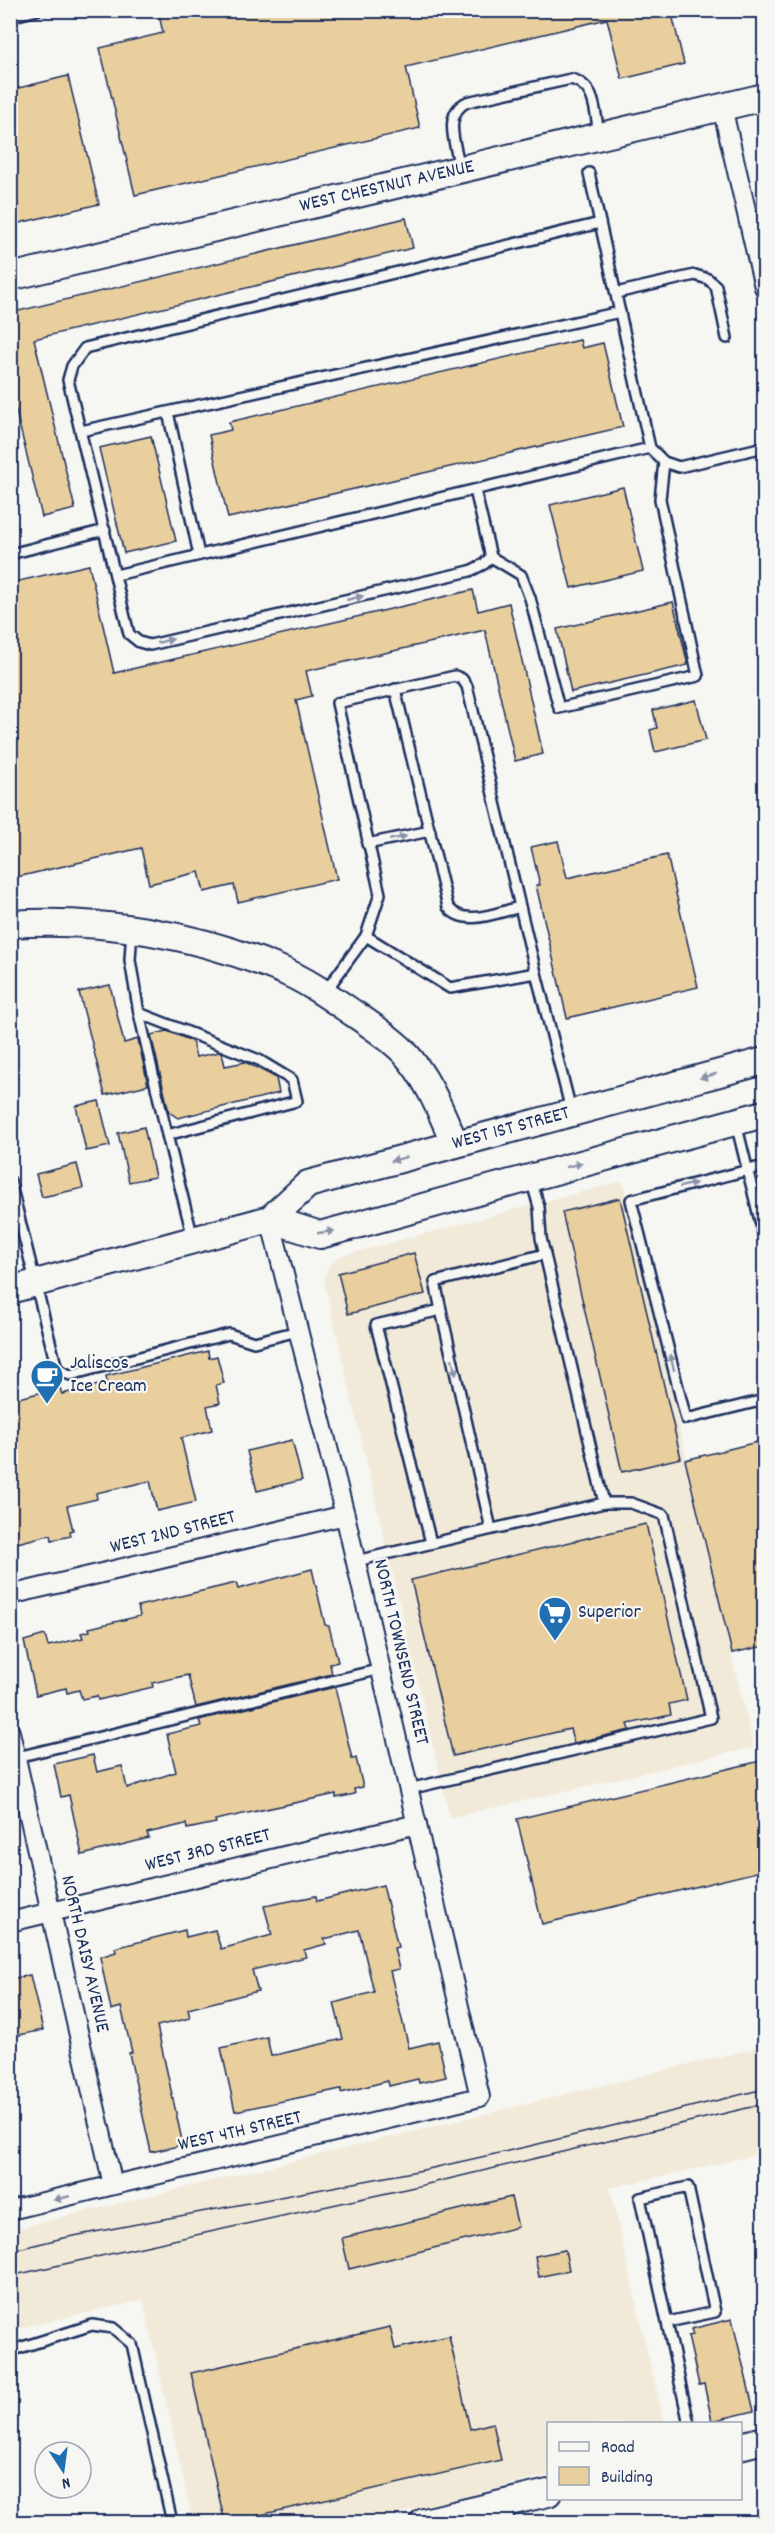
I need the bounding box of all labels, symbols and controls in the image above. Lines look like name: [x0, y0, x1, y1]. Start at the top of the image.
street label: WEST CHESTNUT AVENUE: [297, 153, 477, 221]
one-way arrow: [346, 592, 364, 602]
one-way arrow: [156, 636, 174, 646]
one-way arrow: [389, 833, 408, 842]
one-way arrow: [699, 1072, 717, 1082]
street label: WEST 1ST STREET: [449, 1100, 573, 1158]
one-way arrow: [390, 1155, 408, 1164]
one-way arrow: [565, 1159, 584, 1169]
one-way arrow: [679, 1180, 697, 1190]
one-way arrow: [317, 1227, 336, 1236]
place label: Jaliscos Ice Cream: [70, 1350, 147, 1401]
one-way arrow: [666, 1353, 676, 1372]
cafe icon: Jaliscos Ice Cream: [29, 1358, 65, 1405]
one-way arrow: [450, 1358, 460, 1376]
street label: WEST 2ND STREET: [107, 1504, 239, 1562]
street label: NORTH TOWNSEND STREET: [365, 1556, 435, 1748]
supermarket icon: Superior: [537, 1595, 573, 1642]
place label: Superior: [578, 1599, 641, 1627]
street label: WEST 3RD STREET: [142, 1822, 274, 1880]
street label: NORTH DAISY AVENUE: [52, 1873, 116, 2035]
street label: WEST 4TH STREET: [176, 2104, 304, 2160]
one-way arrow: [53, 2193, 71, 2203]
legend: [547, 2422, 742, 2500]
text: Road: [601, 2436, 635, 2461]
north arrow: [33, 2440, 93, 2500]
text: Building: [601, 2466, 653, 2491]
text: N: [59, 2470, 72, 2494]

